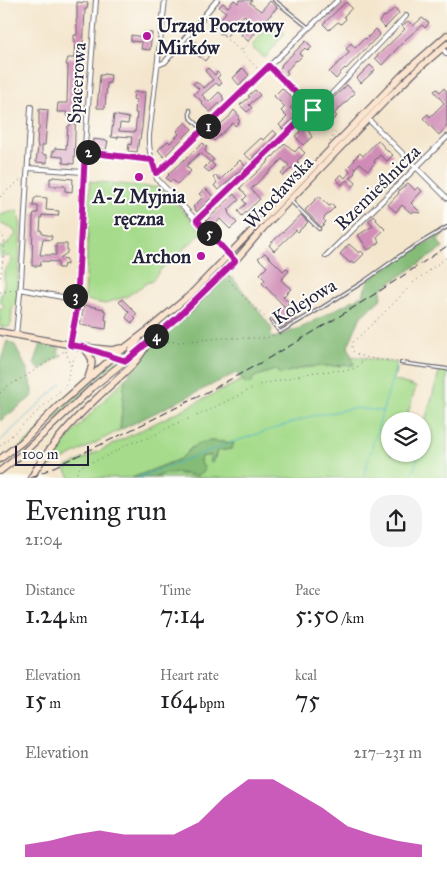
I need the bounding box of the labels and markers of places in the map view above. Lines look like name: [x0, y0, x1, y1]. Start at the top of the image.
place label: Urząd Pocztowy Mirków: [157, 14, 285, 59]
marker: Urząd Pocztowy Mirków: [141, 30, 153, 42]
pin: [292, 89, 334, 131]
pin: 1: [196, 114, 220, 138]
pin: 2: [76, 140, 100, 164]
marker: A-Z Myjnia ręczna: [133, 171, 145, 183]
place label: A-Z Myjnia ręczna: [91, 185, 186, 230]
pin: 5: [196, 220, 222, 246]
place label: Archon: [131, 245, 192, 268]
marker: Archon: [195, 250, 207, 262]
pin: 3: [62, 284, 88, 308]
pin: 4: [144, 324, 168, 348]

